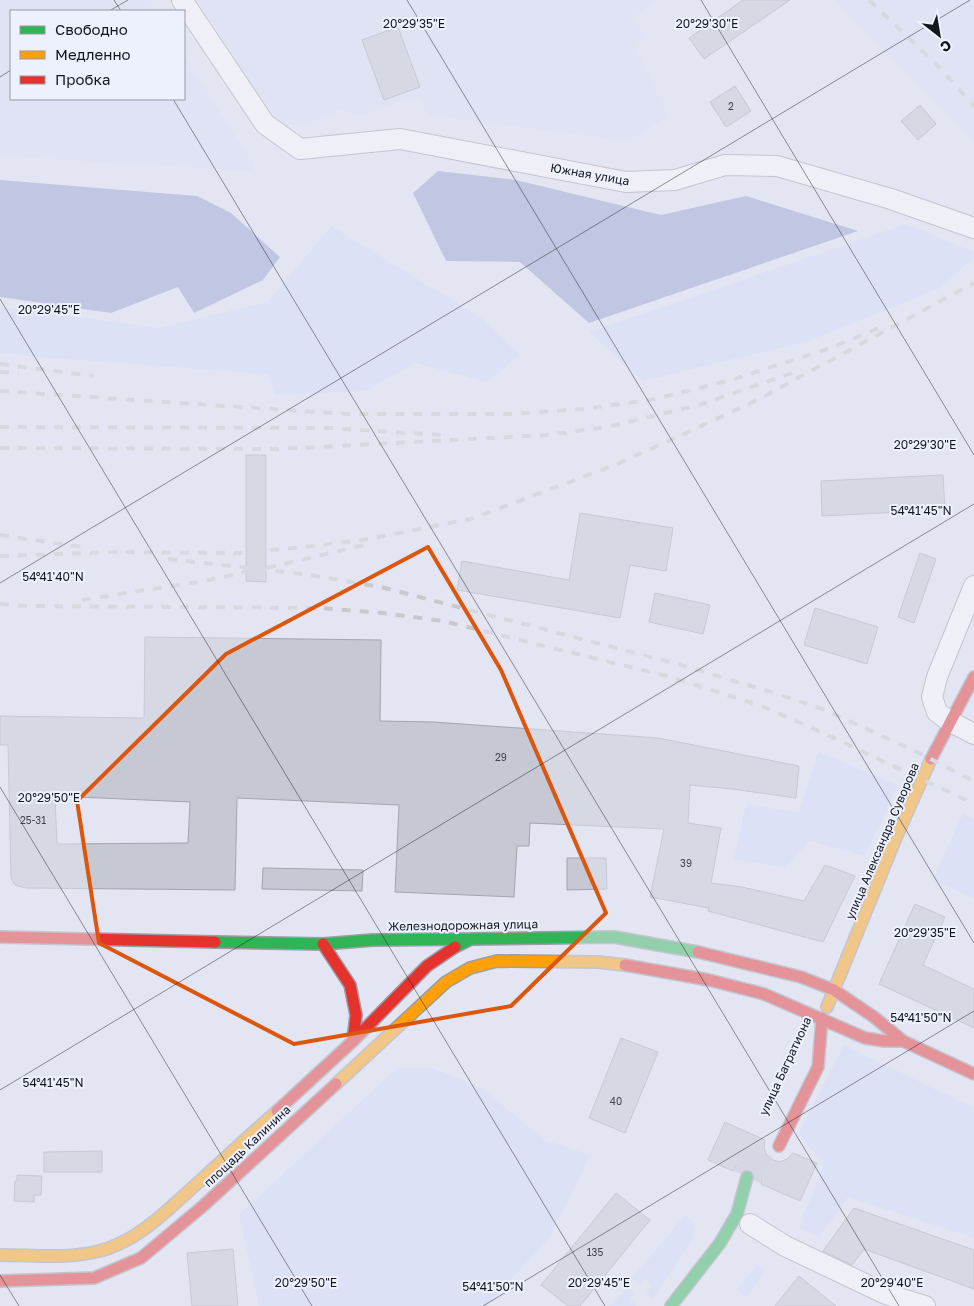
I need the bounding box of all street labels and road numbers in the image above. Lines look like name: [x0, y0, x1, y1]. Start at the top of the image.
street label: Южная улица: [549, 160, 631, 188]
street label: улица Александра Суворова: [842, 760, 922, 922]
street label: Железнодорожная улица: [388, 916, 538, 934]
street label: улица Багратиона: [756, 1014, 814, 1118]
street label: площадь Калинина: [201, 1102, 293, 1190]

